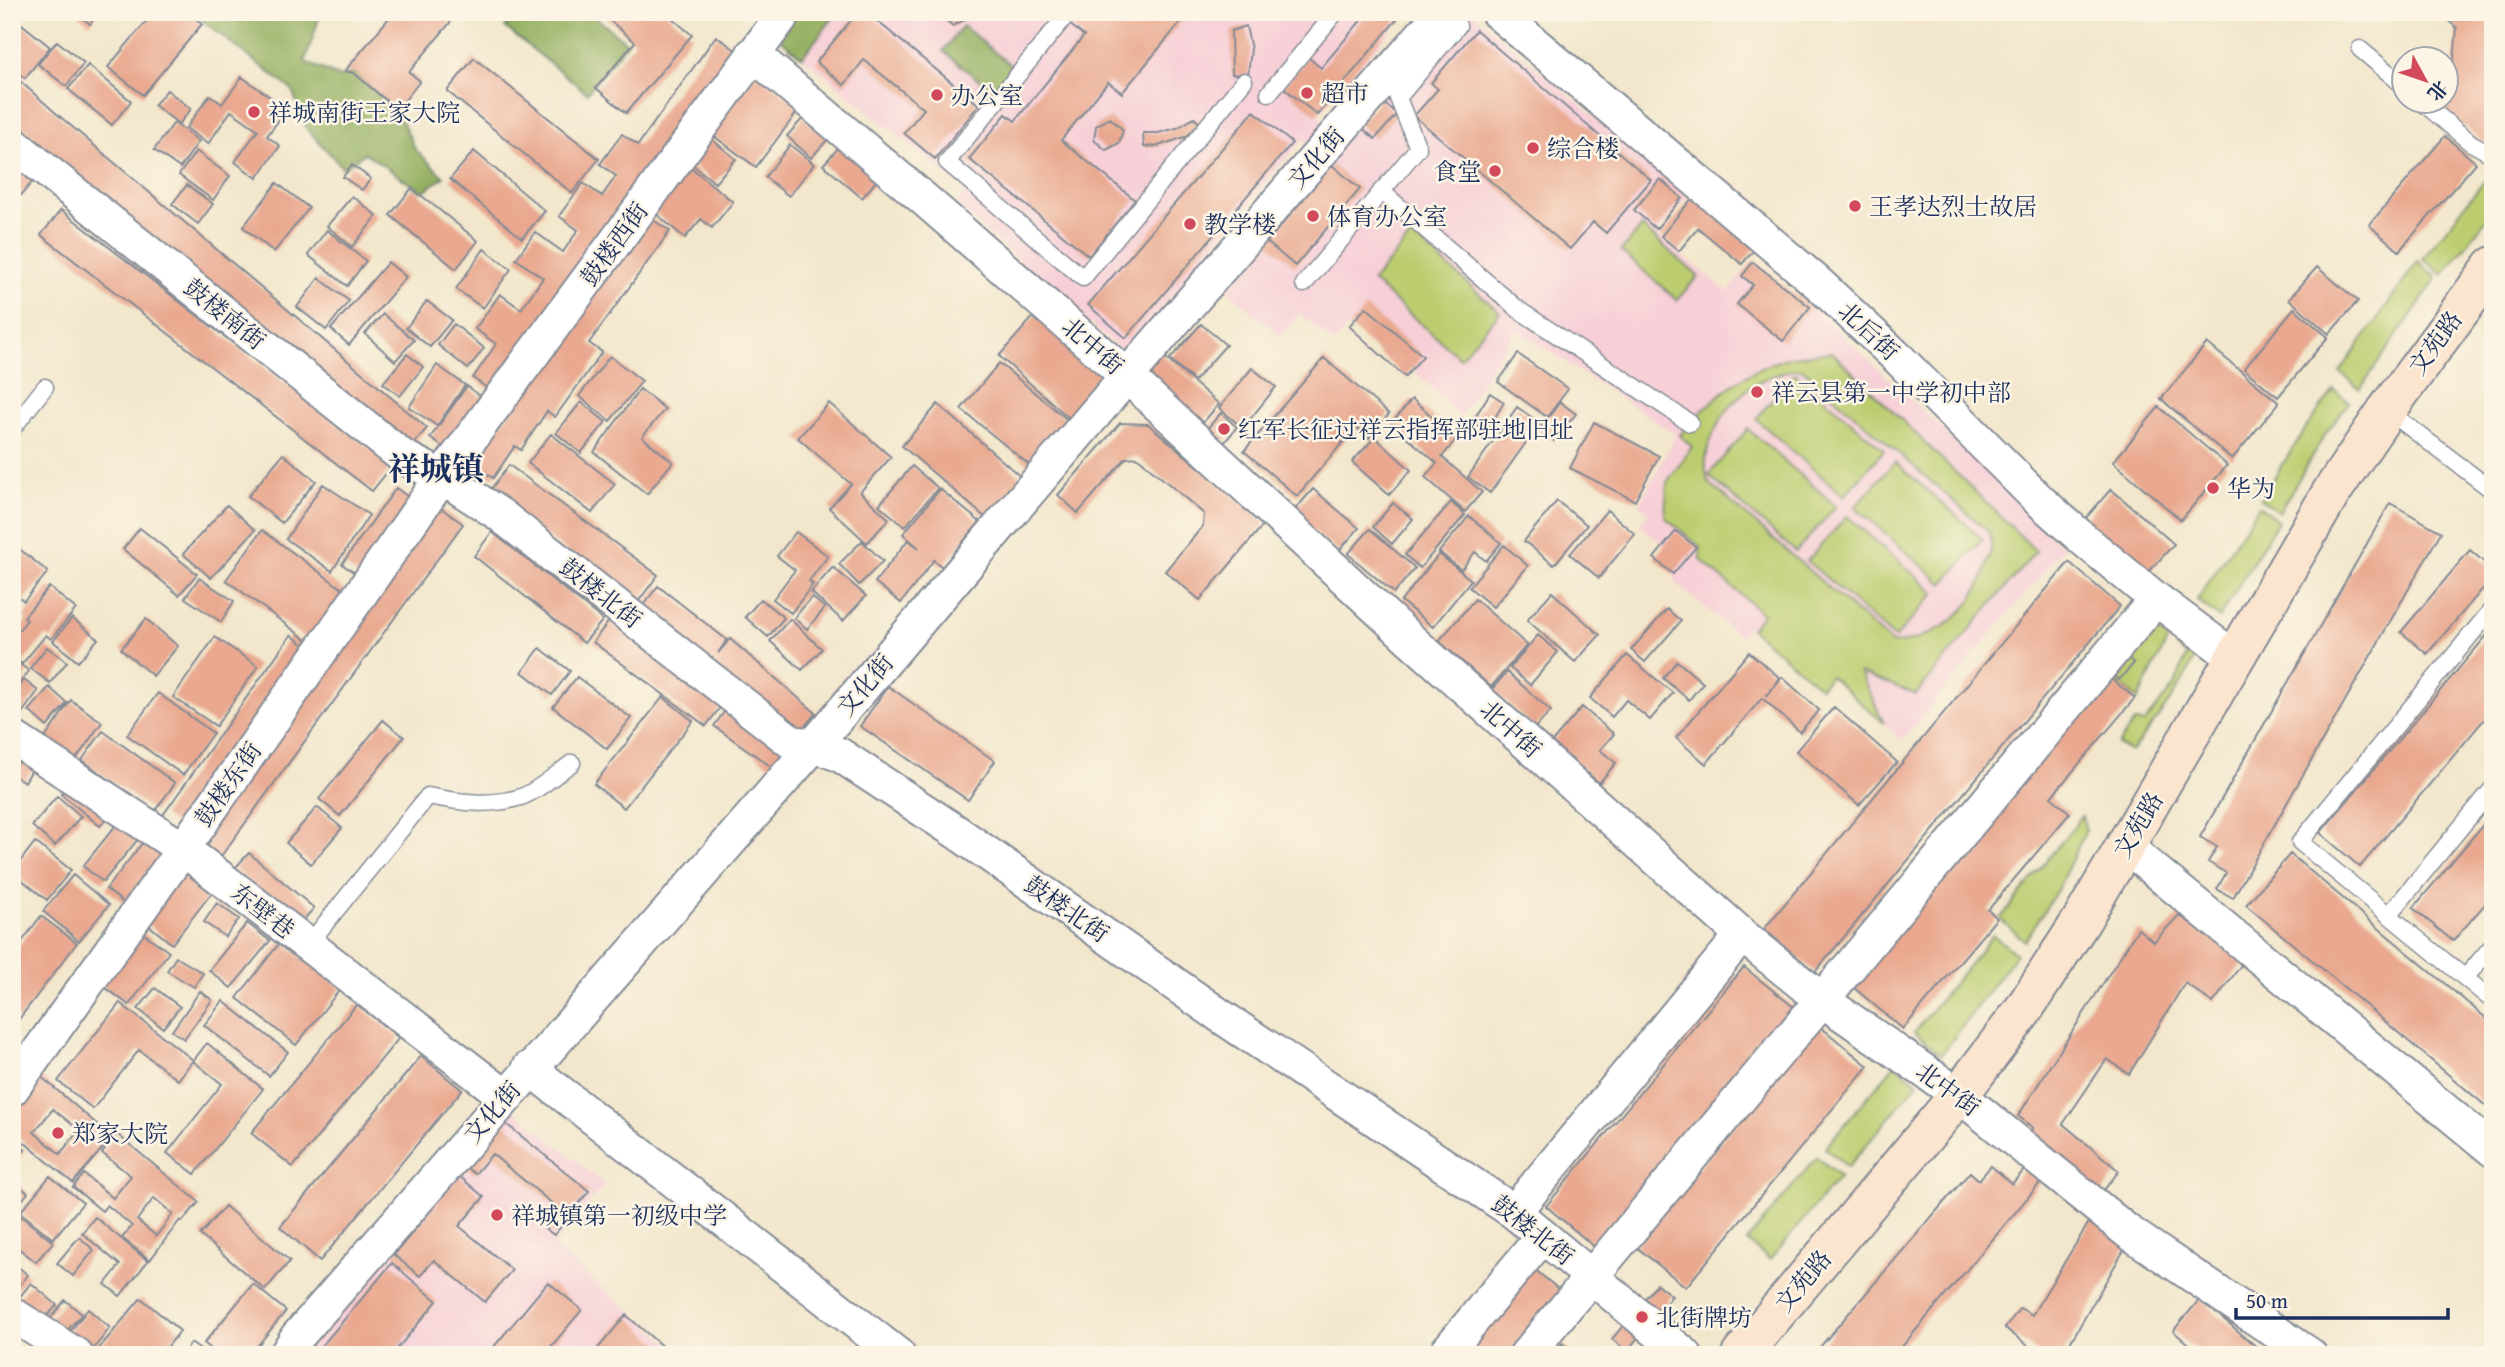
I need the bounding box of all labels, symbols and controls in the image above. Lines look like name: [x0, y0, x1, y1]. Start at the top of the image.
north arrow: [2390, 46, 2460, 116]
text: 北: [2421, 75, 2455, 107]
place label: 超市: [1321, 76, 1369, 111]
place label: 办公室: [951, 78, 1023, 113]
marker: 超市: [1299, 85, 1315, 101]
marker: 办公室: [929, 87, 945, 103]
place label: 祥城南街王家大院: [268, 95, 460, 130]
marker: 祥城南街王家大院: [246, 104, 262, 120]
street label: 文化街: [1279, 119, 1353, 197]
place label: 综合楼: [1547, 131, 1619, 166]
marker: 综合楼: [1525, 140, 1541, 156]
place label: 食堂: [1433, 154, 1481, 189]
marker: 食堂: [1487, 163, 1503, 179]
place label: 王孝达烈士故居: [1869, 189, 2037, 224]
street label: 鼓楼西街: [572, 195, 656, 293]
marker: 王孝达烈士故居: [1847, 198, 1863, 214]
place label: 体育办公室: [1327, 199, 1447, 234]
place label: 教学楼: [1204, 207, 1276, 242]
marker: 体育办公室: [1305, 208, 1321, 224]
marker: 教学楼: [1182, 216, 1198, 232]
street label: 鼓楼南街: [177, 270, 273, 358]
street label: 北后街: [1831, 294, 1907, 368]
street label: 文苑路: [2400, 304, 2470, 382]
street label: 北中街: [1054, 309, 1132, 383]
place label: 祥云县第一中学初中部: [1771, 375, 2011, 410]
marker: 祥云县第一中学初中部: [1749, 384, 1765, 400]
place label: 红军长征过祥云指挥部驻地旧址: [1238, 412, 1574, 447]
marker: 红军长征过祥云指挥部驻地旧址: [1216, 421, 1232, 437]
district label: 祥城镇: [388, 445, 484, 492]
place label: 华为: [2227, 471, 2275, 506]
marker: 华为: [2205, 480, 2221, 496]
street label: 鼓楼北街: [552, 550, 650, 636]
street label: 文化街: [828, 646, 902, 724]
street label: 北中街: [1473, 692, 1549, 766]
street label: 鼓楼东街: [186, 735, 270, 833]
street label: 文苑路: [2104, 785, 2172, 865]
street label: 鼓楼北街: [1018, 867, 1116, 951]
street label: 东壁巷: [224, 875, 302, 947]
street label: 北中街: [1909, 1054, 1987, 1124]
street label: 文化街: [455, 1073, 529, 1151]
place label: 郑家大院: [72, 1116, 168, 1151]
marker: 郑家大院: [50, 1125, 66, 1141]
street label: 鼓楼北街: [1484, 1187, 1582, 1273]
place label: 祥城镇第一初级中学: [511, 1198, 727, 1233]
marker: 祥城镇第一初级中学: [489, 1207, 505, 1223]
street label: 文苑路: [1766, 1242, 1840, 1320]
scale bar: [2236, 1276, 2447, 1320]
text: 50 m: [2246, 1285, 2288, 1316]
place label: 北街牌坊: [1656, 1300, 1752, 1335]
marker: 北街牌坊: [1634, 1309, 1650, 1325]

